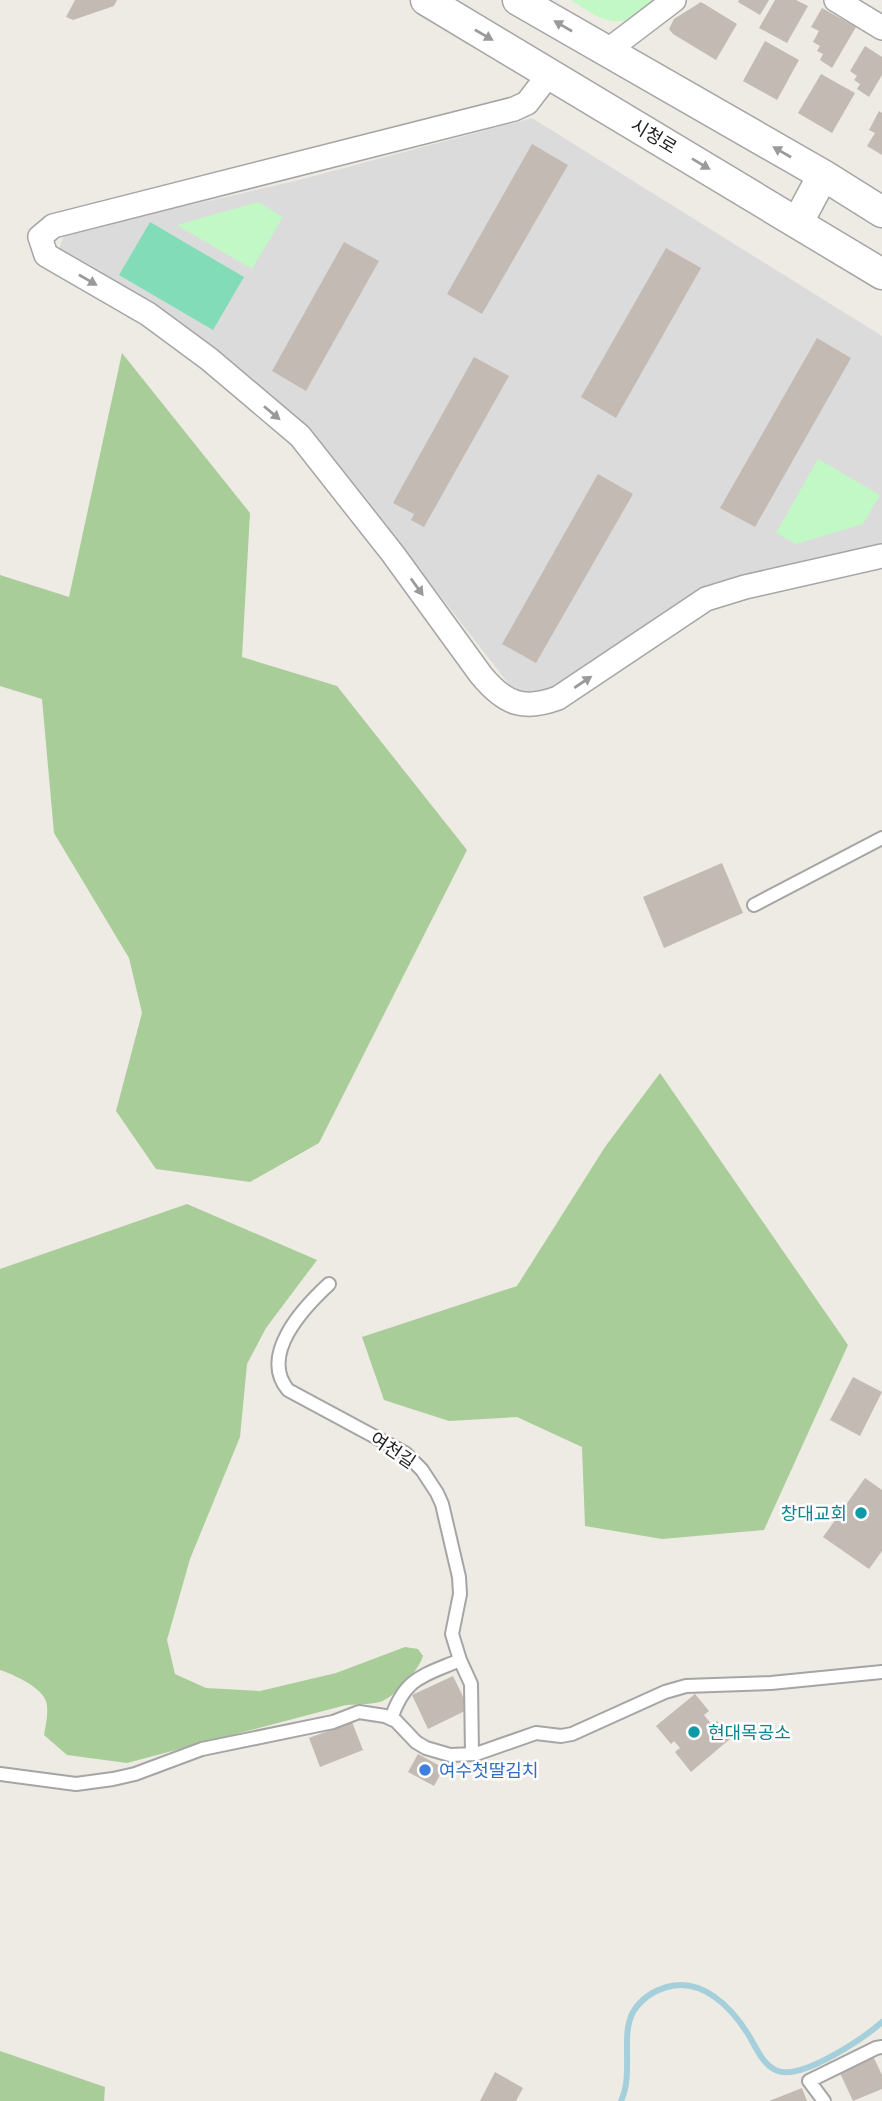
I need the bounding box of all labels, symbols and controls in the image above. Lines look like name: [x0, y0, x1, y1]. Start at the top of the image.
one-way arrow: [554, 20, 573, 32]
one-way arrow: [475, 28, 494, 41]
street label: 시청로: [627, 114, 681, 158]
one-way arrow: [772, 146, 791, 158]
one-way arrow: [691, 157, 710, 170]
one-way arrow: [79, 274, 98, 286]
one-way arrow: [264, 405, 281, 420]
one-way arrow: [410, 578, 424, 596]
one-way arrow: [574, 675, 592, 689]
street label: 여천길: [367, 1427, 419, 1473]
place label: 창대교회: [781, 1503, 847, 1524]
marker: 창대교회: [853, 1505, 869, 1521]
place label: 현대목공소: [708, 1722, 791, 1743]
marker: 현대목공소: [686, 1724, 702, 1740]
place label: 여수첫딸김치: [439, 1760, 538, 1781]
marker: 여수첫딸김치: [417, 1762, 433, 1778]

